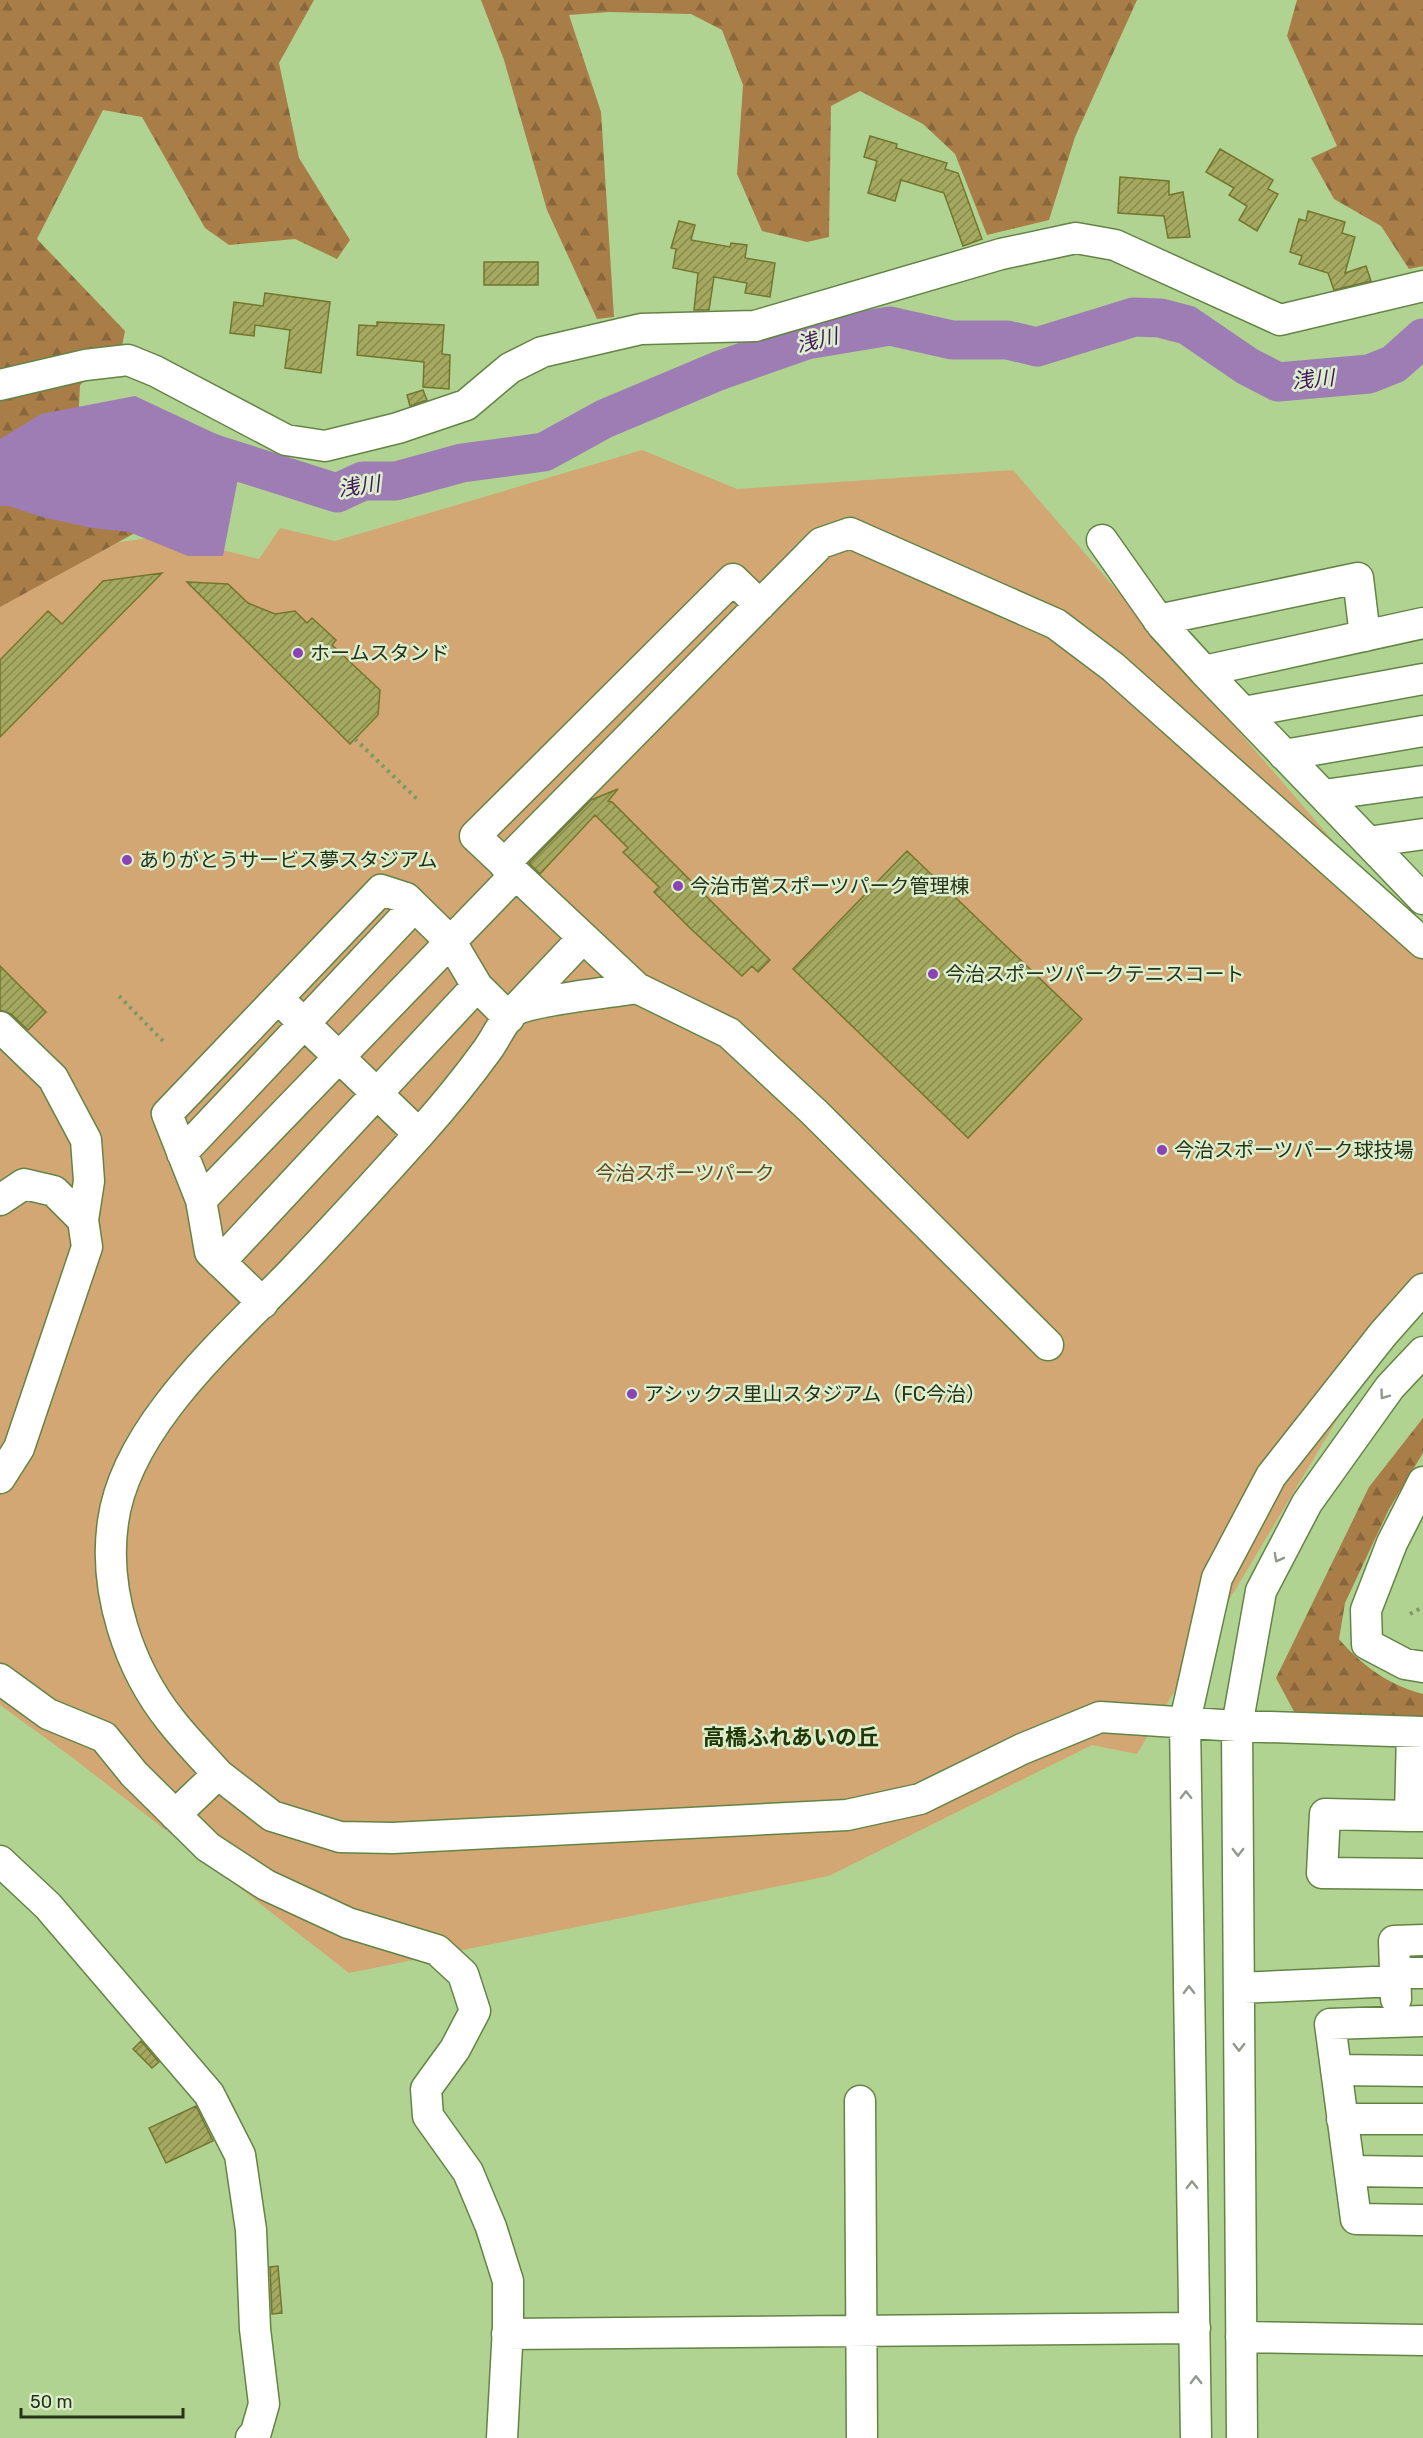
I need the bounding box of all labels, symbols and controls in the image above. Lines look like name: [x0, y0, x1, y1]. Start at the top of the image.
water label: 浅川: [794, 323, 842, 357]
water label: 浅川: [1291, 365, 1337, 393]
water label: 浅川: [336, 470, 384, 501]
place label: ホームスタンド: [310, 641, 449, 665]
marker: ホームスタンド: [291, 646, 305, 660]
place label: ありがとうサービス夢スタジアム: [139, 848, 438, 872]
marker: ありがとうサービス夢スタジアム: [120, 853, 134, 867]
place label: 今治市営スポーツパーク管理棟: [690, 874, 970, 898]
marker: 今治市営スポーツパーク管理棟: [671, 879, 685, 893]
place label: 今治スポーツパークテニスコート: [945, 962, 1245, 986]
marker: 今治スポーツパークテニスコート: [926, 967, 940, 981]
place label: 今治スポーツパーク球技場: [1174, 1138, 1414, 1162]
marker: 今治スポーツパーク球技場: [1155, 1143, 1169, 1157]
park label: 今治スポーツパーク: [595, 1161, 775, 1185]
place label: アシックス里山スタジアム（FC今治）: [644, 1382, 986, 1406]
marker: アシックス里山スタジアム（FC今治）: [625, 1387, 639, 1401]
one-way arrow: [1380, 1389, 1391, 1400]
one-way arrow: [1274, 1552, 1285, 1563]
district label: 高橋ふれあいの丘: [703, 1724, 879, 1751]
one-way arrow: [1180, 1790, 1192, 1799]
one-way arrow: [1232, 1848, 1244, 1857]
one-way arrow: [1183, 1985, 1195, 1994]
one-way arrow: [1233, 2043, 1245, 2052]
one-way arrow: [1186, 2180, 1199, 2189]
one-way arrow: [1189, 2375, 1202, 2384]
scale bar: [21, 2381, 183, 2419]
text: 50 m: [30, 2391, 73, 2413]

